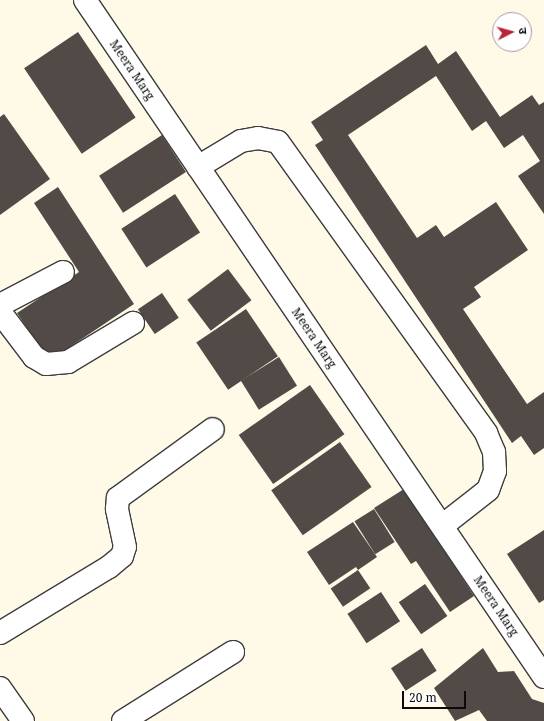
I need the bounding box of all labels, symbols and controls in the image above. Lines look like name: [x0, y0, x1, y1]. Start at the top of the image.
north arrow: [492, 12, 532, 52]
text: उ: [516, 27, 531, 35]
street label: Meera Marg: [107, 37, 157, 103]
street label: Meera Marg: [289, 305, 339, 371]
street label: Meera Marg: [471, 573, 521, 639]
scale bar: [404, 683, 468, 709]
text: 20 m: [409, 689, 437, 706]

